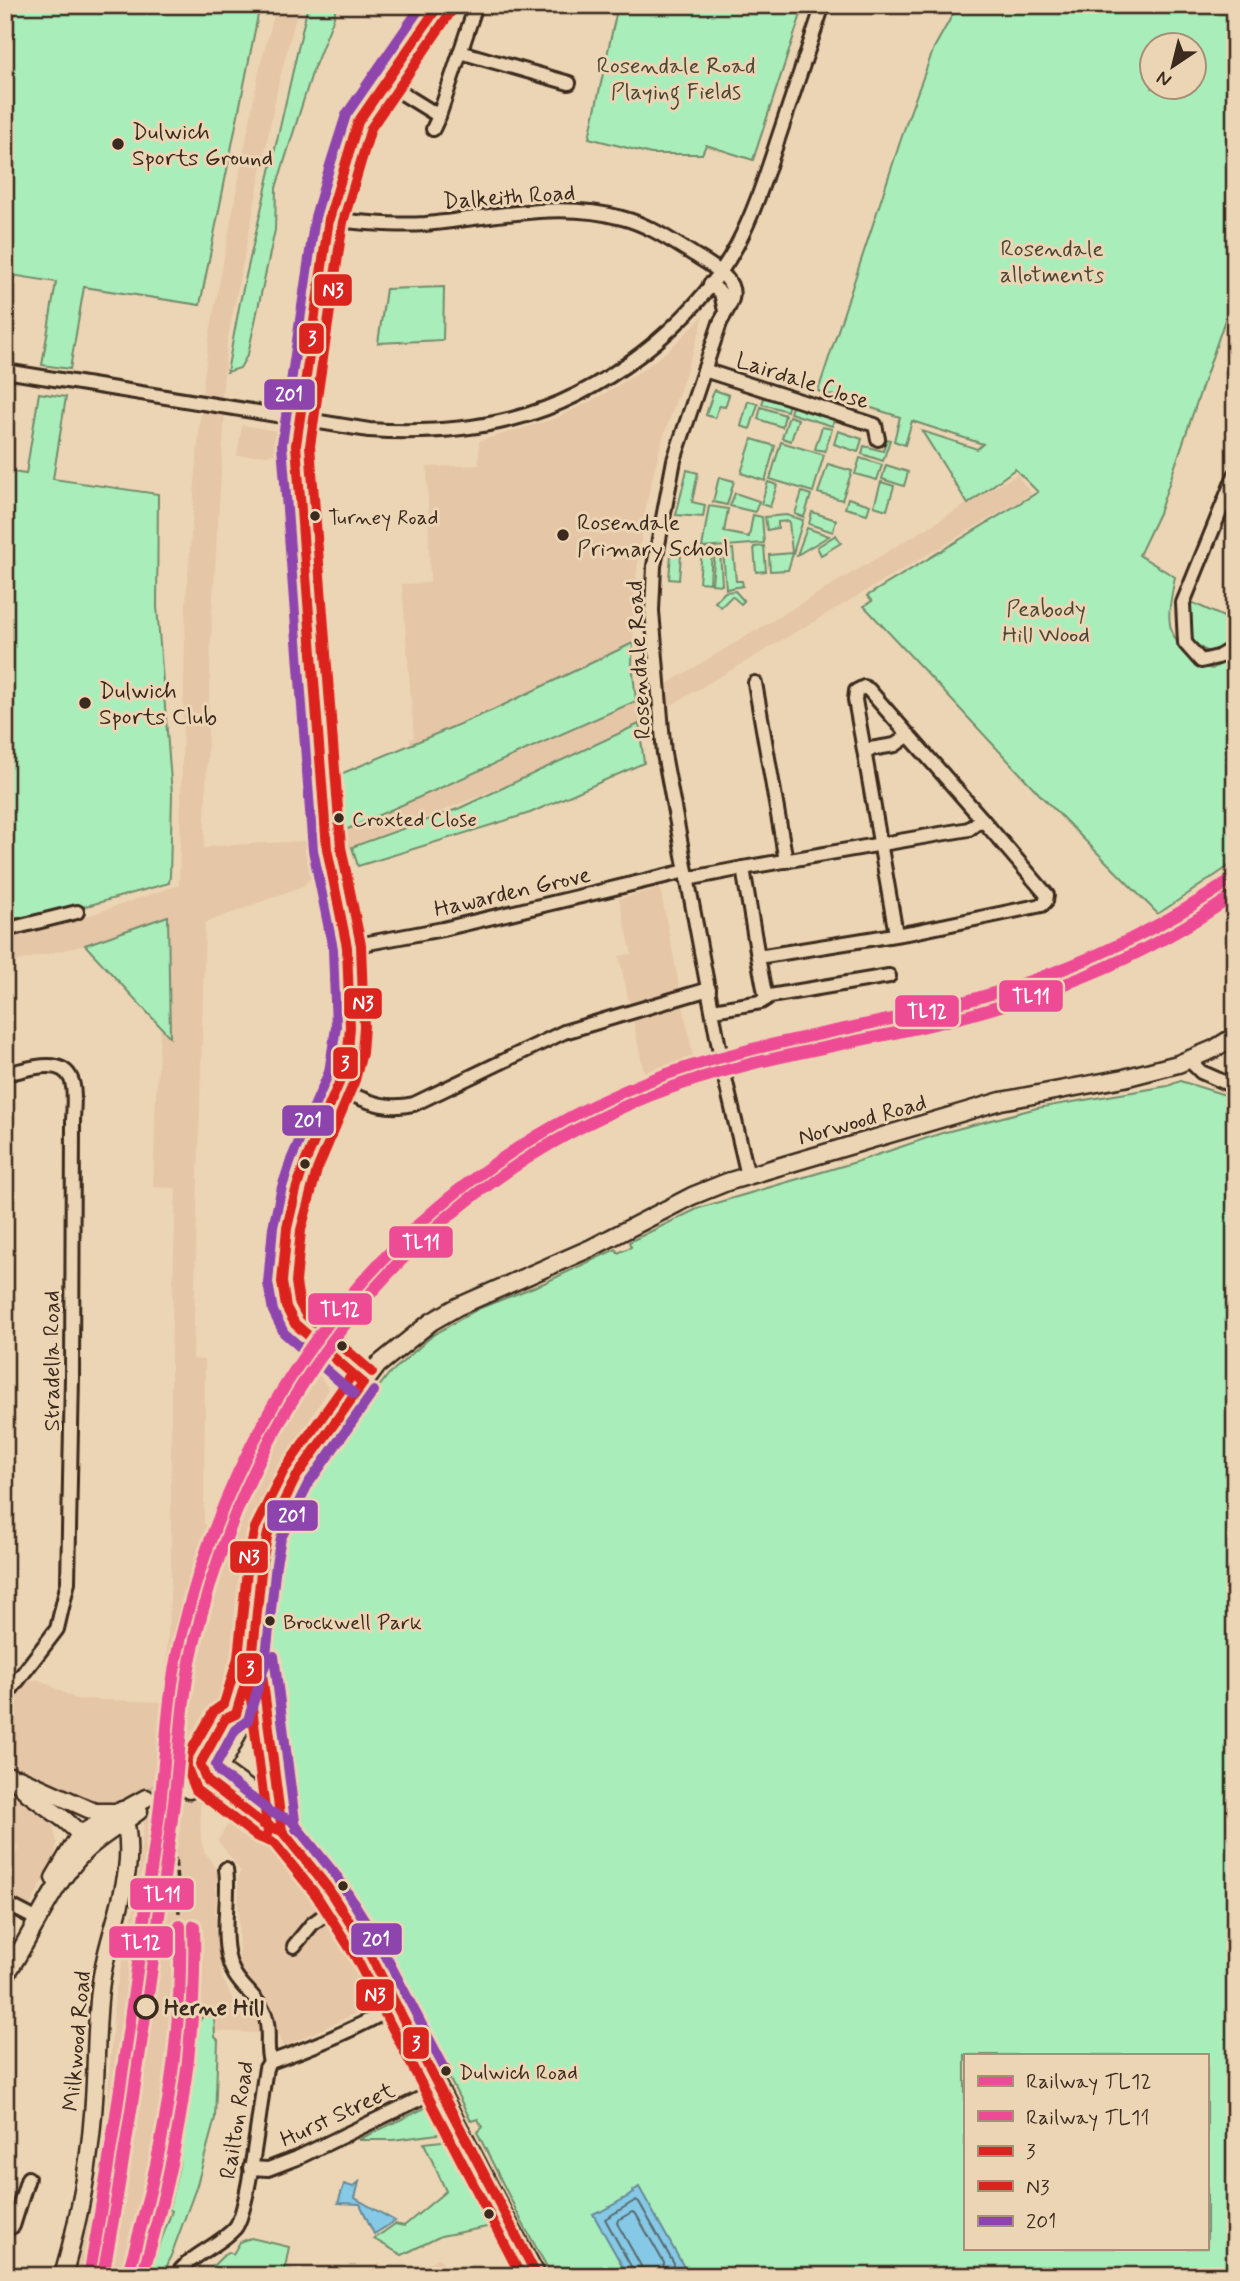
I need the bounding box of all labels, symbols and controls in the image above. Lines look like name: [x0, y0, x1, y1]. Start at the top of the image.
north arrow: [1138, 32, 1208, 102]
park label: Rosendale Road Playing Fields: [597, 52, 755, 110]
text: N: [1152, 65, 1176, 93]
place label: Dulwich Sports Ground: [132, 118, 273, 174]
marker: Dulwich Sports Ground: [110, 136, 126, 152]
street label: Dalkeith Road: [442, 178, 576, 218]
park label: Rosendale allotments: [1000, 235, 1104, 291]
line badge: N3: [313, 273, 353, 307]
text: N3: [322, 279, 344, 304]
line badge: 3: [298, 322, 325, 355]
text: 3: [308, 327, 317, 352]
street label: Lairdale Close: [732, 346, 873, 418]
line badge: 201: [263, 378, 316, 411]
text: 201: [275, 383, 303, 408]
place label: Turney Road: [328, 504, 438, 532]
marker: Turney Road: [308, 509, 322, 523]
place label: Rosendale Primary School: [577, 509, 729, 565]
marker: Rosendale Primary School: [555, 527, 571, 543]
street label: Rosendale Road: [621, 580, 659, 740]
park label: Peabody Hill Wood: [1002, 595, 1090, 651]
place label: Dulwich Sports Club: [99, 677, 217, 733]
marker: Dulwich Sports Club: [77, 695, 93, 711]
place label: Croxted Close: [352, 806, 477, 834]
marker: Croxted Close: [332, 811, 346, 825]
street label: Hawarden Grove: [431, 860, 594, 926]
line badge: TL11: [998, 979, 1064, 1013]
text: TL11: [1012, 985, 1050, 1010]
line badge: N3: [343, 987, 383, 1020]
text: N3: [352, 992, 374, 1017]
line badge: TL12: [894, 994, 960, 1028]
text: TL12: [907, 1000, 947, 1025]
line badge: 3: [332, 1046, 359, 1080]
text: 3: [341, 1052, 350, 1077]
street label: Norwood Road: [795, 1088, 930, 1154]
line badge: 201: [281, 1104, 335, 1137]
text: 201: [294, 1109, 322, 1134]
unlabelled marker: [298, 1157, 312, 1171]
line badge: TL11: [388, 1225, 454, 1259]
text: TL11: [402, 1231, 440, 1256]
street label: Stradella Road: [38, 1290, 68, 1432]
line badge: TL12: [307, 1292, 373, 1326]
text: TL12: [320, 1298, 360, 1323]
unlabelled marker: [335, 1339, 349, 1353]
line badge: 201: [266, 1499, 319, 1532]
text: 201: [278, 1504, 306, 1529]
line badge: N3: [229, 1540, 269, 1574]
text: N3: [238, 1546, 260, 1571]
place label: Brockwell Park: [283, 1609, 422, 1637]
marker: Brockwell Park: [263, 1614, 277, 1628]
line badge: 3: [236, 1652, 263, 1685]
text: 3: [246, 1657, 255, 1682]
line badge: TL11: [129, 1877, 195, 1911]
unlabelled marker: [336, 1879, 350, 1893]
text: TL11: [143, 1883, 181, 1908]
line badge: 201: [350, 1922, 403, 1956]
line badge: TL12: [108, 1925, 174, 1959]
text: 201: [362, 1928, 390, 1953]
text: TL12: [121, 1931, 161, 1956]
street label: Milkwood Road: [57, 1970, 99, 2113]
line badge: N3: [355, 1978, 395, 2012]
text: N3: [364, 1984, 386, 2009]
place label: Herne Hill: [164, 1994, 264, 2024]
marker: Herne Hill: [134, 1995, 158, 2019]
line badge: 3: [402, 2026, 430, 2060]
text: 3: [412, 2032, 421, 2057]
legend: [964, 2054, 1208, 2250]
street label: Railton Road: [214, 2059, 262, 2181]
place label: Dulwich Road: [459, 2059, 578, 2087]
marker: Dulwich Road: [439, 2064, 453, 2078]
text: Railway TL12: [1026, 2068, 1152, 2096]
street label: Hurst Street: [276, 2076, 401, 2156]
text: Railway TL11: [1026, 2104, 1149, 2132]
text: 3: [1026, 2138, 1036, 2166]
text: N3: [1026, 2174, 1050, 2202]
unlabelled marker: [482, 2207, 496, 2221]
text: 201: [1026, 2208, 1056, 2236]

